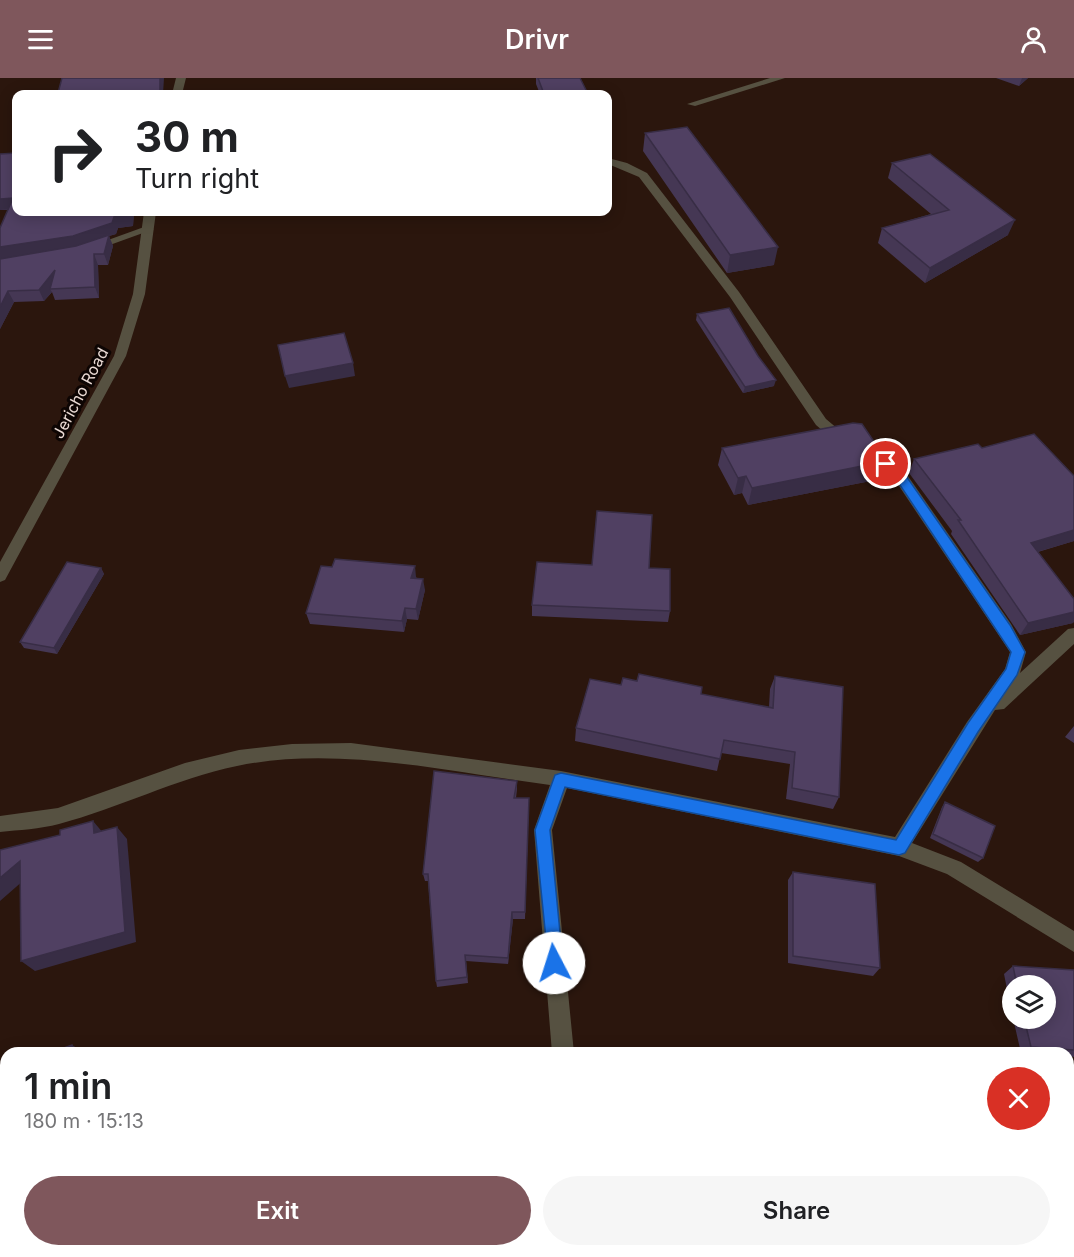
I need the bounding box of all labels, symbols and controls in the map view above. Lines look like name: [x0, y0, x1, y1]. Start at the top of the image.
icon: menu: [24, 23, 57, 56]
text: Drivr: [505, 23, 569, 56]
icon: person: [1017, 23, 1050, 56]
text: 30 m: [135, 111, 239, 162]
icon: right: [36, 114, 114, 192]
text: Turn right: [135, 162, 259, 195]
street label: Jericho Road: [48, 344, 112, 442]
pin: [860, 438, 911, 489]
icon: arrive: [869, 447, 902, 480]
position arrow: [522, 931, 586, 995]
map controls: [1002, 975, 1056, 1029]
button: layers: [1002, 975, 1056, 1029]
text: 1 min: [24, 1064, 112, 1108]
button: close: [987, 1067, 1050, 1130]
text: 180 m · 15:13: [24, 1109, 144, 1133]
button: Exit: [24, 1176, 531, 1245]
button: Share: [543, 1176, 1050, 1245]

